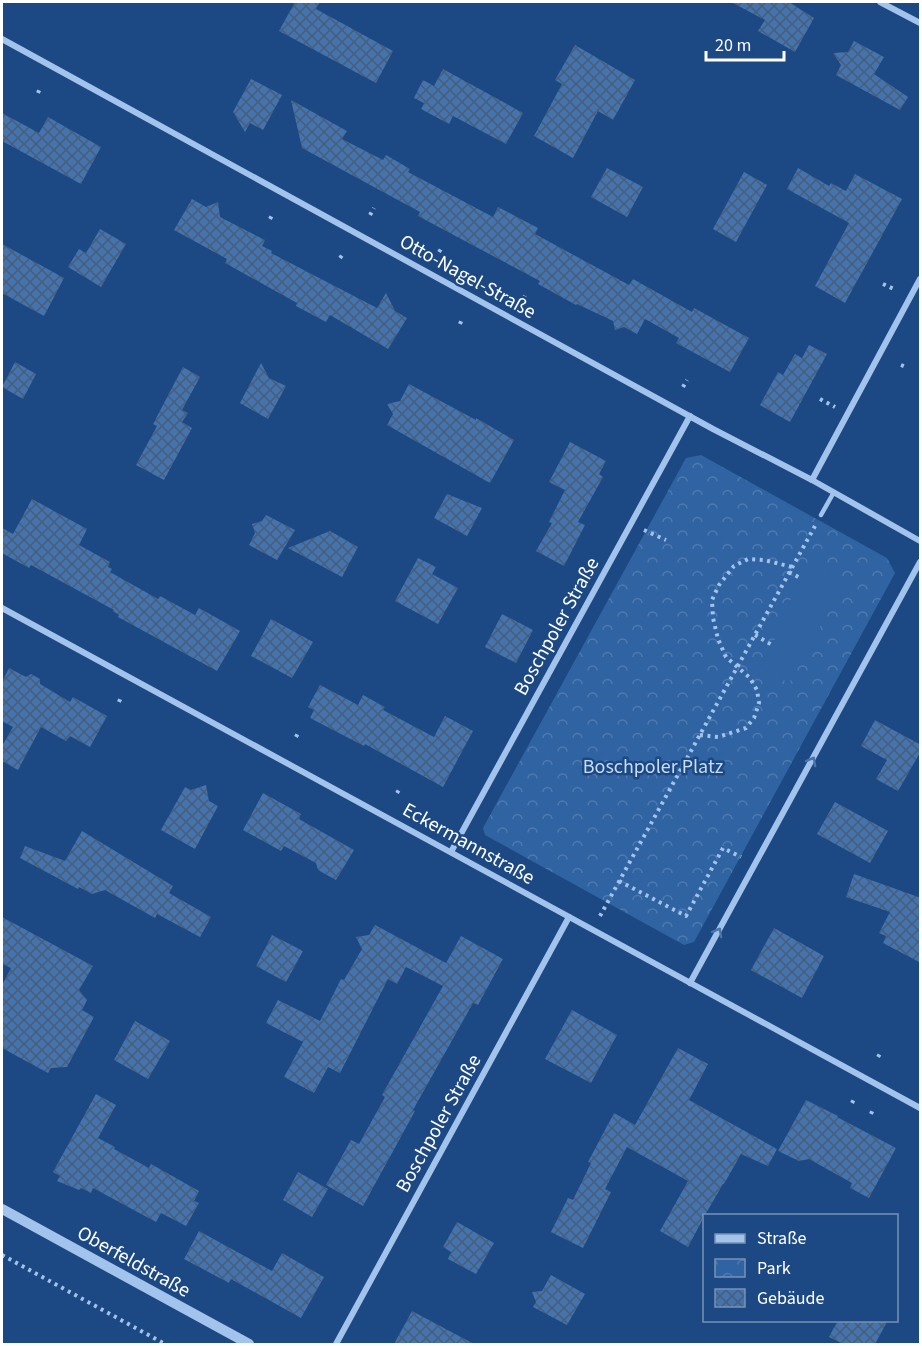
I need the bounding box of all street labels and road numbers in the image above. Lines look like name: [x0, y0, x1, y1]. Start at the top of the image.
street label: Otto-Nagel-Straße: [394, 228, 541, 326]
street label: Boschpoler Straße: [507, 552, 606, 701]
street label: Eckermannstraße: [397, 796, 540, 892]
street label: Boschpoler Straße: [389, 1049, 488, 1198]
street label: Oberfeldstraße: [72, 1219, 195, 1305]

